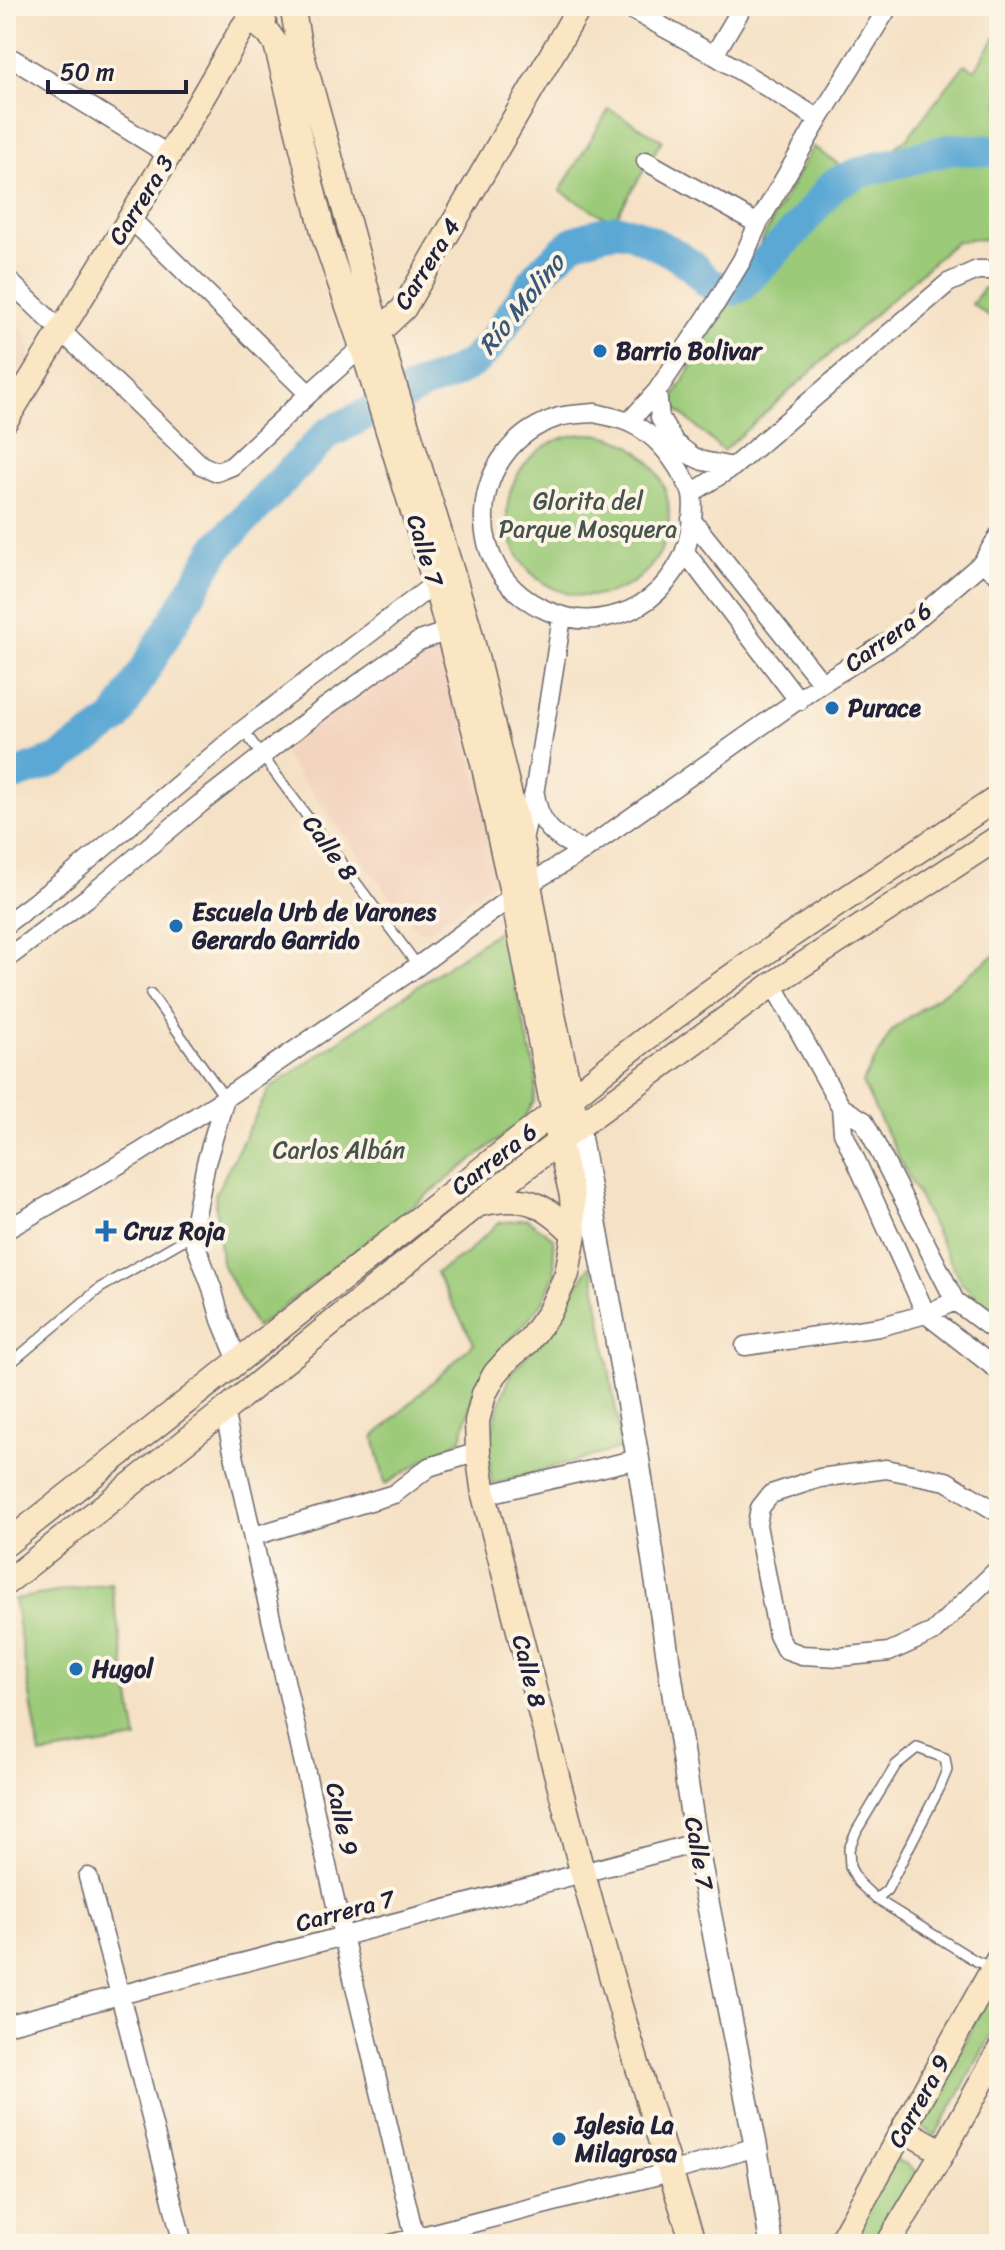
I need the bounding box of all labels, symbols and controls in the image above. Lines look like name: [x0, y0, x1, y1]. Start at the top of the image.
scale bar: [48, 44, 186, 94]
text: 50 m: [60, 51, 115, 93]
street label: Carrera 3: [97, 146, 185, 254]
street label: Carrera 4: [382, 210, 472, 318]
water label: Río Molino: [465, 241, 578, 365]
place label: Barrio Bolivar: [616, 330, 764, 372]
marker: Barrio Bolivar: [591, 342, 609, 360]
park label: Glorita del Parque Mosquera: [499, 480, 677, 550]
street label: Calle 7: [394, 509, 456, 592]
street label: Carrera 6: [835, 590, 941, 684]
place label: Purace: [848, 687, 921, 729]
marker: Purace: [823, 699, 841, 717]
street label: Calle 8: [291, 806, 369, 890]
place label: Escuela Urb de Varones Gerardo Garrido: [192, 891, 437, 961]
marker: Escuela Urb de Varones Gerardo Garrido: [167, 917, 185, 935]
street label: Carrera 6: [441, 1111, 547, 1207]
park label: Carlos Albán: [273, 1129, 405, 1171]
place label: Cruz Roja: [123, 1210, 226, 1252]
marker: Cruz Roja: [95, 1220, 117, 1242]
street label: Calle 8: [500, 1630, 558, 1712]
place label: Hugol: [92, 1648, 154, 1690]
marker: Hugol: [67, 1660, 85, 1678]
street label: Calle 9: [313, 1778, 371, 1860]
street label: Calle 7: [672, 1813, 726, 1894]
street label: Carrera 7: [291, 1877, 400, 1944]
street label: Carrera 9: [876, 2046, 962, 2156]
place label: Iglesia La Milagrosa: [573, 2104, 677, 2174]
marker: Iglesia La Milagrosa: [550, 2130, 568, 2148]

